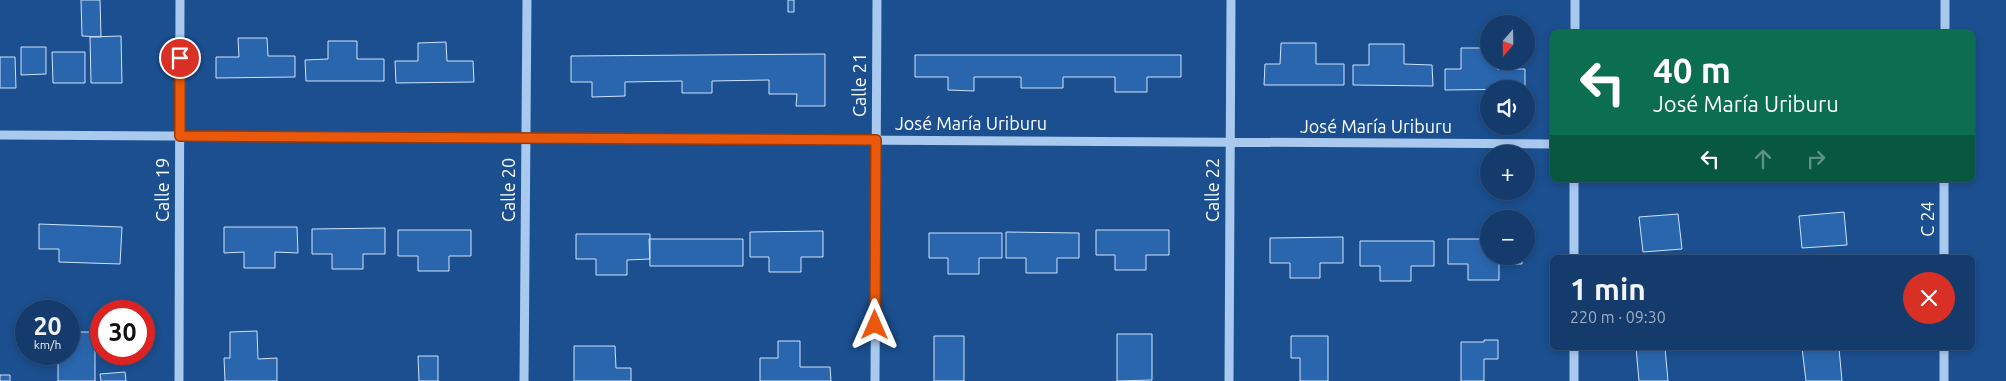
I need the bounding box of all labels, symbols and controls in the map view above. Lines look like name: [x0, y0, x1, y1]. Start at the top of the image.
north arrow: [1480, 15, 1535, 70]
map controls: [1480, 15, 1535, 265]
pin: [159, 37, 201, 79]
icon: arrive: [166, 44, 194, 72]
icon: left: [1570, 50, 1635, 115]
text: 40 m: [1653, 50, 1731, 90]
street label: Calle 21: [849, 53, 869, 117]
button: sound: [1480, 80, 1535, 135]
text: José María Uriburu: [1653, 91, 1839, 116]
street label: José María Uriburu: [895, 113, 1047, 133]
street label: José María Uriburu: [1300, 116, 1452, 136]
button: +: [1480, 145, 1535, 200]
icon: left: [1696, 145, 1724, 173]
icon: ahead: [1749, 145, 1777, 173]
icon: right: [1802, 145, 1830, 173]
street label: Calle 19: [152, 158, 172, 222]
street label: Calle 20: [498, 158, 518, 222]
street label: Calle 22: [1202, 158, 1222, 222]
street label: C 24: [1917, 201, 1937, 237]
button: −: [1480, 210, 1535, 265]
text: 1 min: [1570, 272, 1646, 306]
button: close: [1903, 272, 1955, 324]
position arrow: [848, 298, 900, 350]
speed limit sign: 30: [90, 300, 155, 365]
text: 220 m · 09:30: [1570, 308, 1666, 326]
text: 20: [33, 312, 62, 340]
text: km/h: [34, 338, 61, 351]

